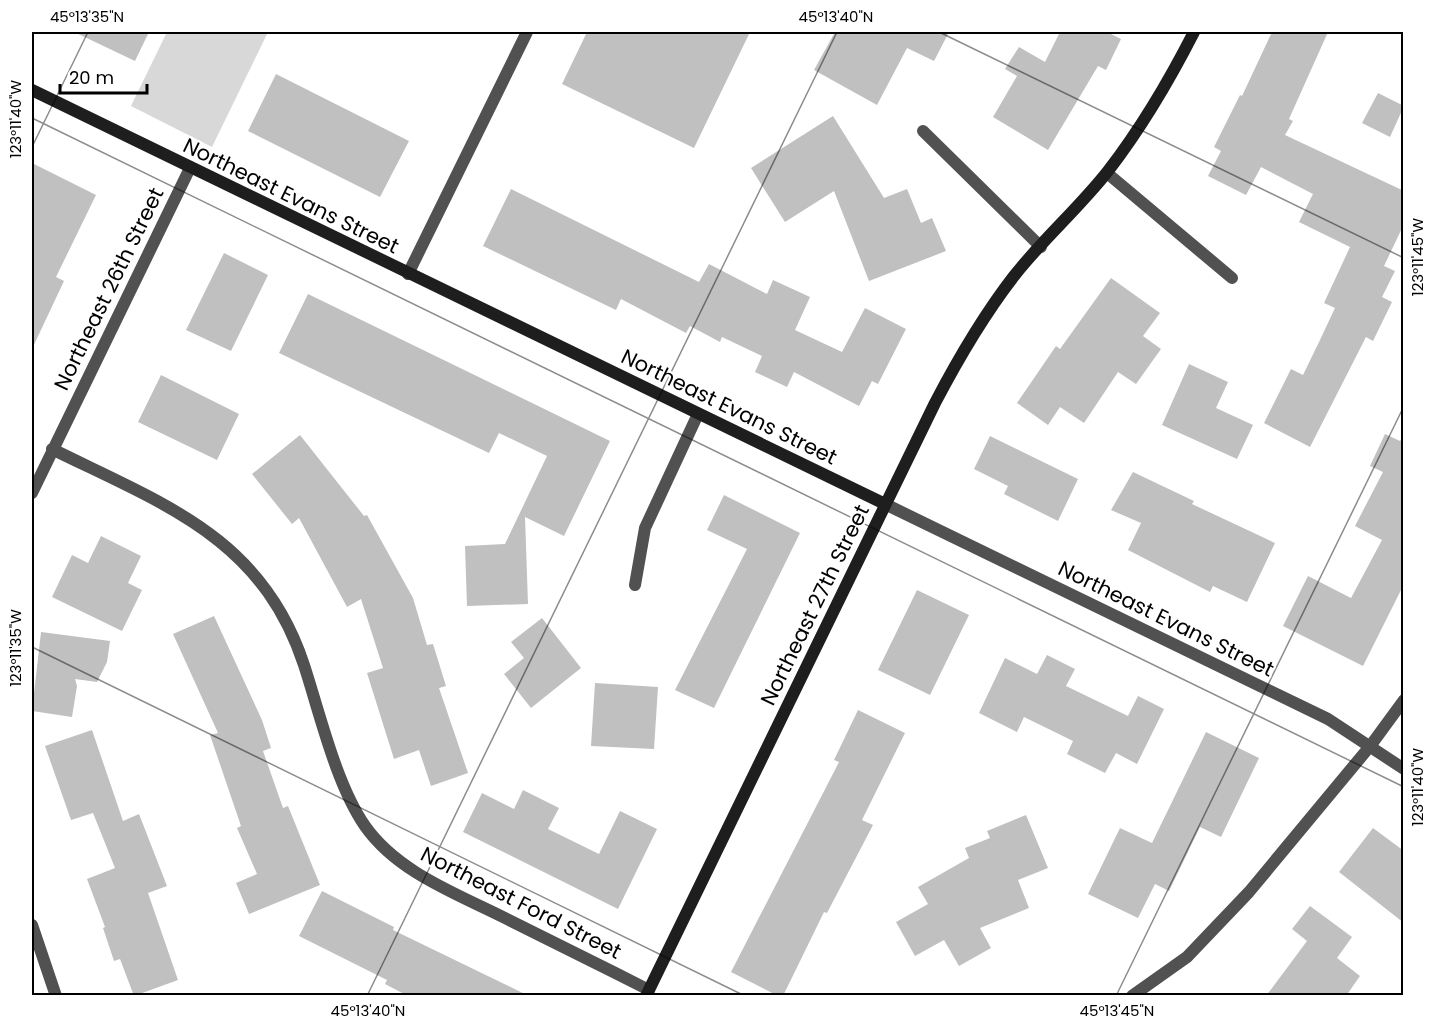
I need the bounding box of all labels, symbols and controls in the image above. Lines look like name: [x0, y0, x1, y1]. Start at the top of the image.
text: 45°13'35"N: [50, 6, 124, 27]
text: 45°13'40"N: [799, 6, 873, 27]
scale bar: [60, 57, 147, 95]
text: 20 m: [69, 65, 114, 90]
text: 123°11'40"W: [5, 80, 26, 158]
street label: Northeast Evans Street: [178, 131, 404, 260]
street label: Northeast 26th Street: [47, 183, 170, 395]
text: 123°11'45"W: [1407, 218, 1428, 296]
street label: Northeast Evans Street: [616, 342, 842, 471]
street label: Northeast 27th Street: [753, 499, 876, 710]
street label: Northeast Evans Street: [1053, 554, 1279, 683]
text: 123°11'35"W: [5, 609, 26, 687]
text: 123°11'40"W: [1407, 748, 1428, 826]
street label: Northeast Ford Street: [416, 839, 627, 966]
text: 45°13'40"N: [331, 1000, 405, 1021]
text: 45°13'45"N: [1080, 1000, 1154, 1021]

